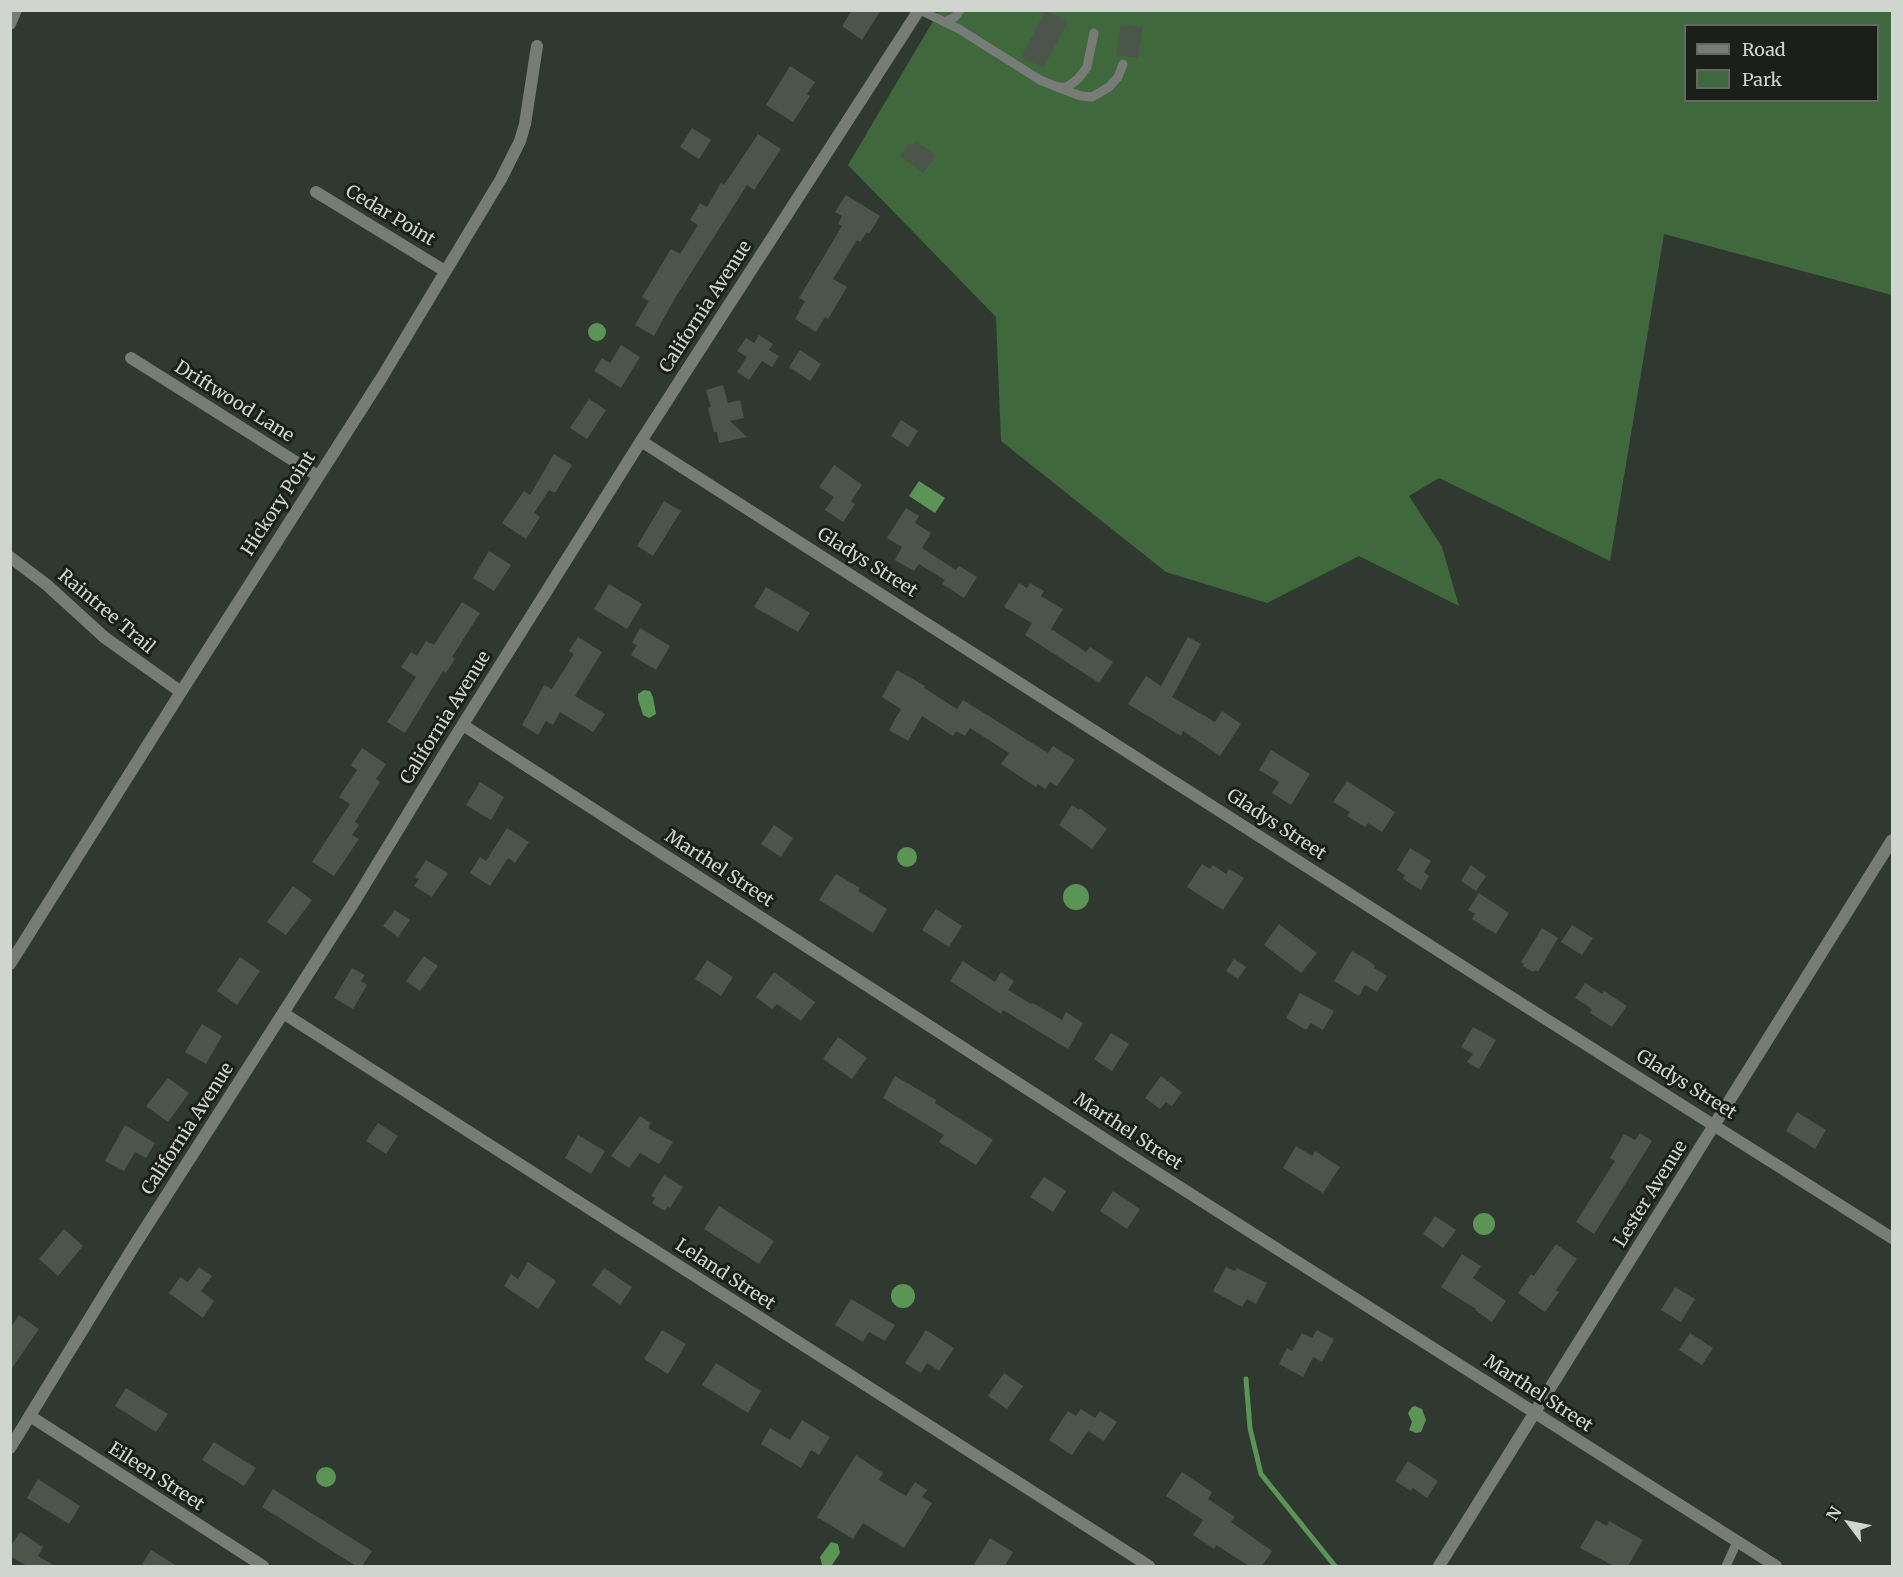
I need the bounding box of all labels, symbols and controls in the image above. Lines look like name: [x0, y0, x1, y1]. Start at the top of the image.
legend: [1684, 24, 1879, 102]
text: Road: [1742, 38, 1786, 61]
text: Park: [1742, 68, 1782, 91]
street label: Cedar Point: [341, 181, 439, 251]
street label: California Avenue: [655, 237, 757, 377]
street label: Driftwood Lane: [170, 357, 298, 447]
street label: Hickory Point: [237, 448, 321, 560]
street label: Gladys Street: [813, 524, 921, 602]
street label: Raintree Trail: [53, 565, 159, 659]
street label: California Avenue: [396, 647, 496, 789]
street label: Gladys Street: [1222, 785, 1330, 865]
street label: Marthel Street: [661, 826, 777, 912]
street label: Gladys Street: [1632, 1046, 1740, 1124]
street label: California Avenue: [137, 1059, 239, 1199]
street label: Marthel Street: [1070, 1089, 1186, 1175]
street label: Lester Avenue: [1610, 1137, 1692, 1251]
street label: Leland Street: [671, 1235, 779, 1315]
street label: Marthel Street: [1480, 1351, 1596, 1437]
street label: Eileen Street: [104, 1438, 208, 1516]
north arrow: [1819, 1493, 1879, 1553]
text: N: [1822, 1503, 1846, 1524]

